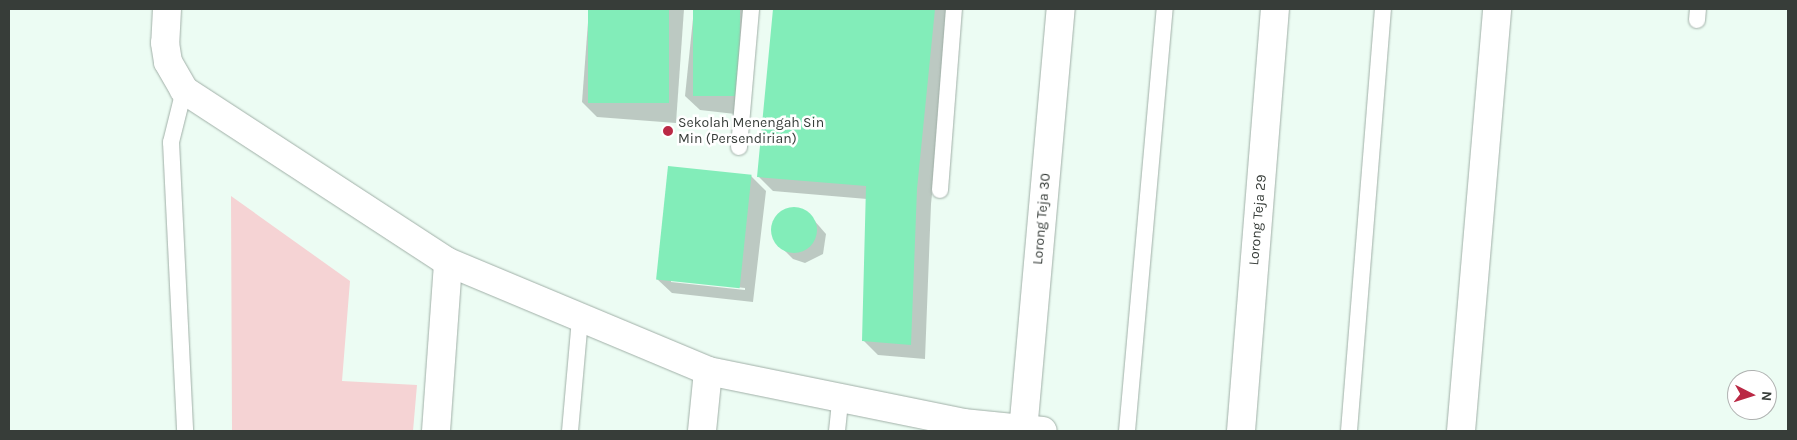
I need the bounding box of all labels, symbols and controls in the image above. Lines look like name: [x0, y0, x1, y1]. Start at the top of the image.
place label: Sekolah Menengah Sin Min (Persendirian): [678, 115, 824, 148]
marker: Sekolah Menengah Sin Min (Persendirian): [662, 125, 674, 137]
street label: Lorong Teja 30: [1030, 173, 1054, 265]
street label: Lorong Teja 29: [1246, 174, 1270, 266]
north arrow: [1727, 370, 1777, 420]
text: N: [1758, 391, 1775, 402]

